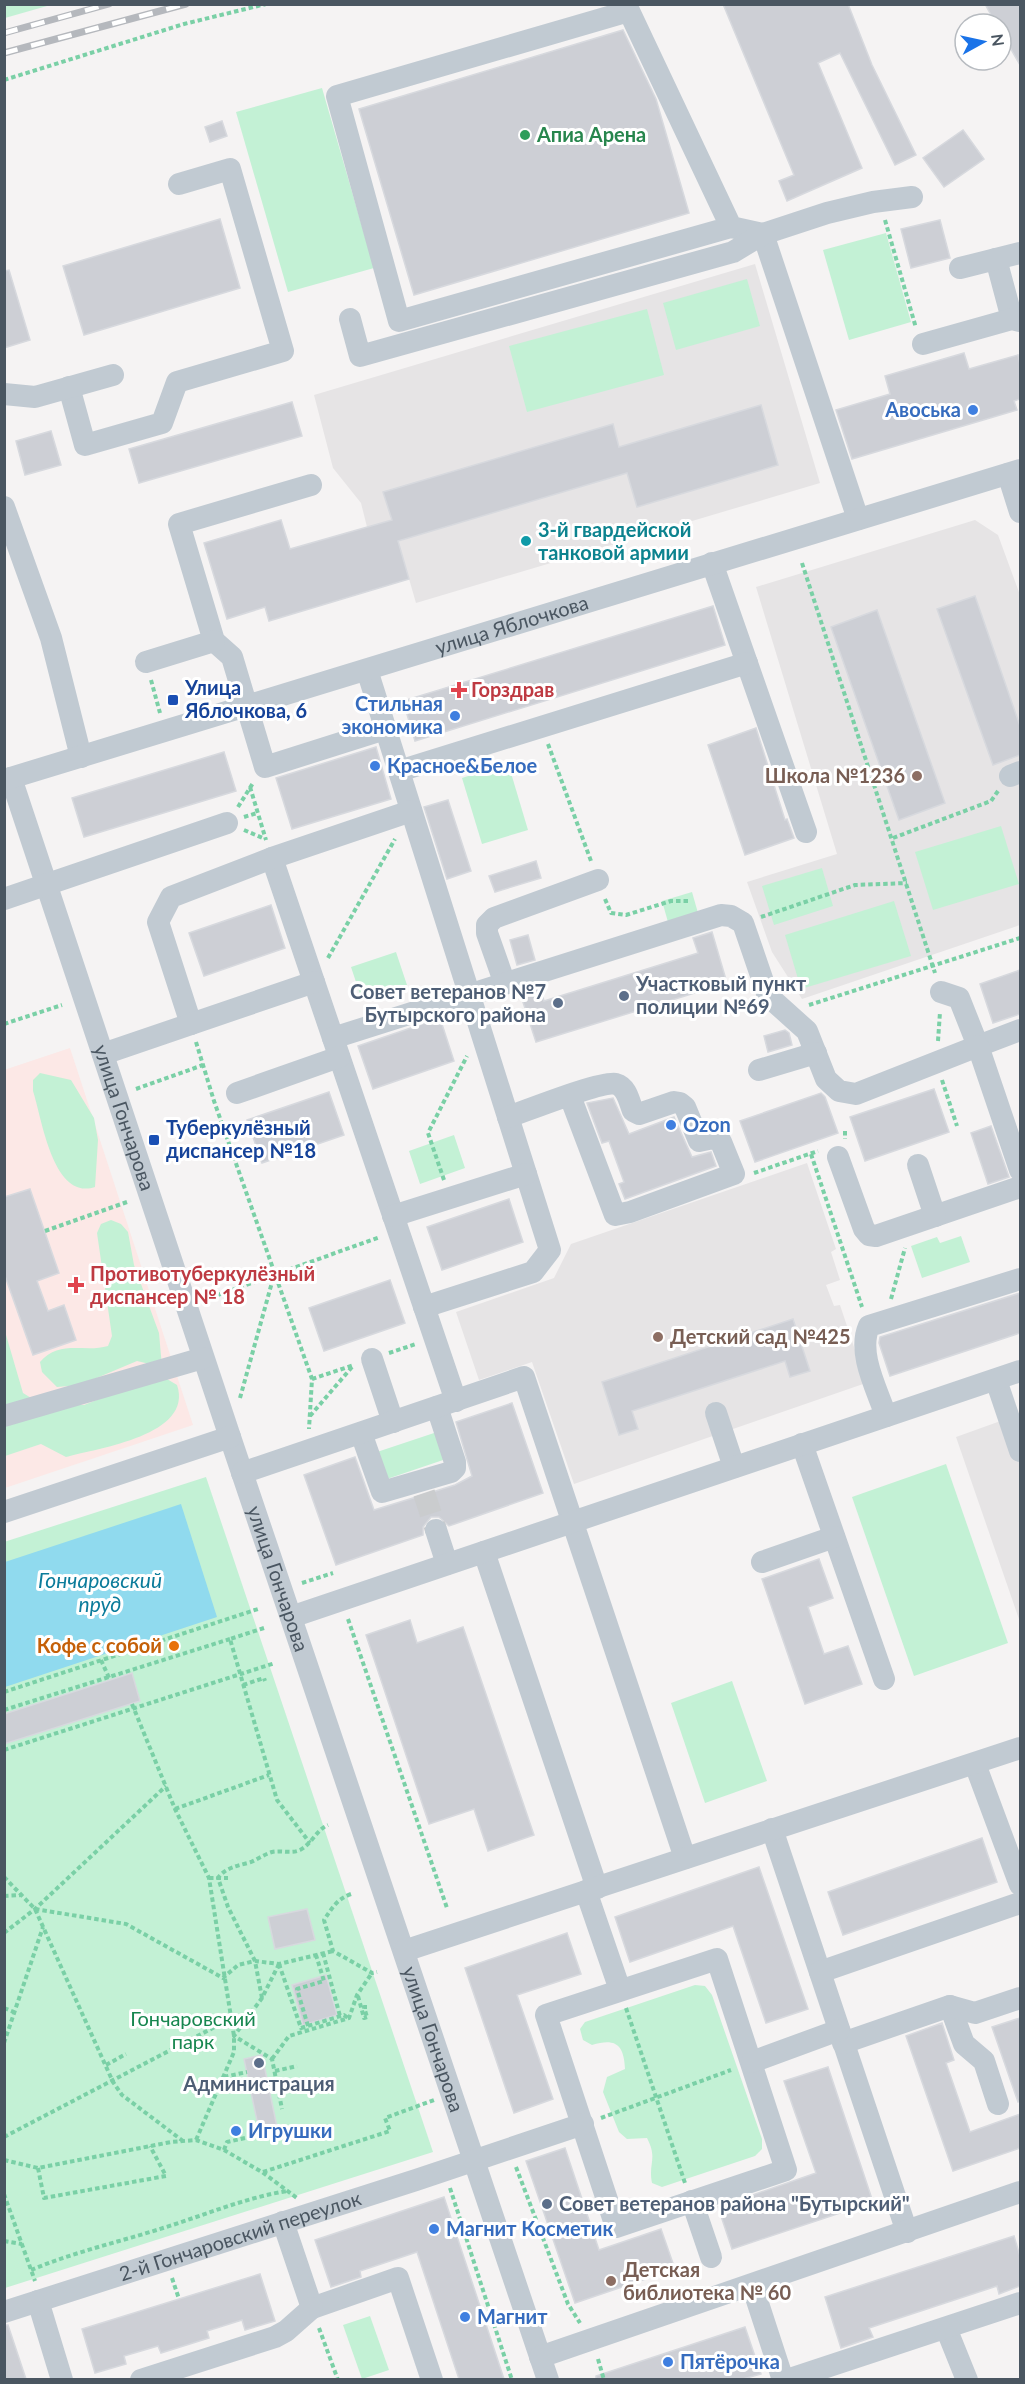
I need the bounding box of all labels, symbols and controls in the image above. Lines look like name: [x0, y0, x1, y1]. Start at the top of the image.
north arrow: [953, 12, 1013, 72]
text: N: [988, 32, 1009, 47]
place label: Апиа Арена: [536, 122, 646, 146]
marker: Апиа Арена: [518, 128, 532, 142]
place label: Авоська: [884, 397, 961, 421]
marker: Авоська: [966, 403, 980, 417]
place label: 3-й гвардейской танковой армии: [538, 517, 691, 564]
marker: 3-й гвардейской танковой армии: [519, 534, 533, 548]
street label: улица Яблочкова: [432, 589, 591, 659]
place label: Улица Яблочкова, 6: [184, 675, 307, 722]
place label: Горздрав: [471, 677, 554, 701]
marker: Горздрав: [452, 683, 466, 697]
place label: Стильная экономика: [341, 691, 443, 738]
marker: Улица Яблочкова, 6: [166, 693, 180, 707]
marker: Стильная экономика: [448, 709, 462, 723]
place label: Красное&Белое: [387, 753, 538, 777]
marker: Красное&Белое: [368, 759, 382, 773]
place label: Школа №1236: [765, 763, 905, 787]
marker: Школа №1236: [910, 769, 924, 783]
place label: Участковый пункт полиции №69: [635, 971, 807, 1018]
place label: Совет ветеранов №7 Бутырского района: [350, 979, 546, 1026]
marker: Участковый пункт полиции №69: [617, 989, 631, 1003]
marker: Совет ветеранов №7 Бутырского района: [551, 996, 565, 1010]
street label: улица Гончарова: [89, 1041, 160, 1194]
place label: Ozon: [683, 1112, 731, 1136]
place label: Туберкулёзный диспансер №18: [166, 1115, 316, 1162]
marker: Ozon: [664, 1118, 678, 1132]
marker: Туберкулёзный диспансер №18: [147, 1133, 161, 1147]
place label: Противотуберкулёзный диспансер № 18: [90, 1261, 315, 1308]
marker: Противотуберкулёзный диспансер № 18: [67, 1276, 85, 1294]
place label: Детский сад №425: [670, 1324, 851, 1348]
marker: Детский сад №425: [651, 1330, 665, 1344]
street label: улица Гончарова: [243, 1502, 314, 1654]
water label: Гончаровский пруд: [38, 1567, 162, 1616]
place label: Кофе с собой: [37, 1633, 162, 1657]
marker: Кофе с собой: [167, 1639, 181, 1653]
street label: улица Гончарова: [398, 1963, 470, 2115]
park label: Гончаровский парк: [130, 2006, 256, 2053]
marker: Администрация: [252, 2056, 266, 2070]
place label: Администрация: [182, 2071, 335, 2095]
place label: Игрушки: [248, 2118, 332, 2142]
marker: Игрушки: [229, 2124, 243, 2138]
street label: 2-й Гончаровский переулок: [116, 2185, 364, 2285]
place label: Совет ветеранов района "Бутырский": [559, 2191, 910, 2215]
marker: Совет ветеранов района "Бутырский": [540, 2197, 554, 2211]
place label: Магнит Косметик: [446, 2216, 613, 2240]
marker: Магнит Косметик: [427, 2222, 441, 2236]
place label: Детская библиотека № 60: [623, 2257, 791, 2304]
marker: Детская библиотека № 60: [604, 2274, 618, 2288]
place label: Магнит: [477, 2304, 548, 2328]
marker: Магнит: [458, 2310, 472, 2324]
place label: Пятёрочка: [680, 2349, 780, 2373]
marker: Пятёрочка: [661, 2355, 675, 2369]

